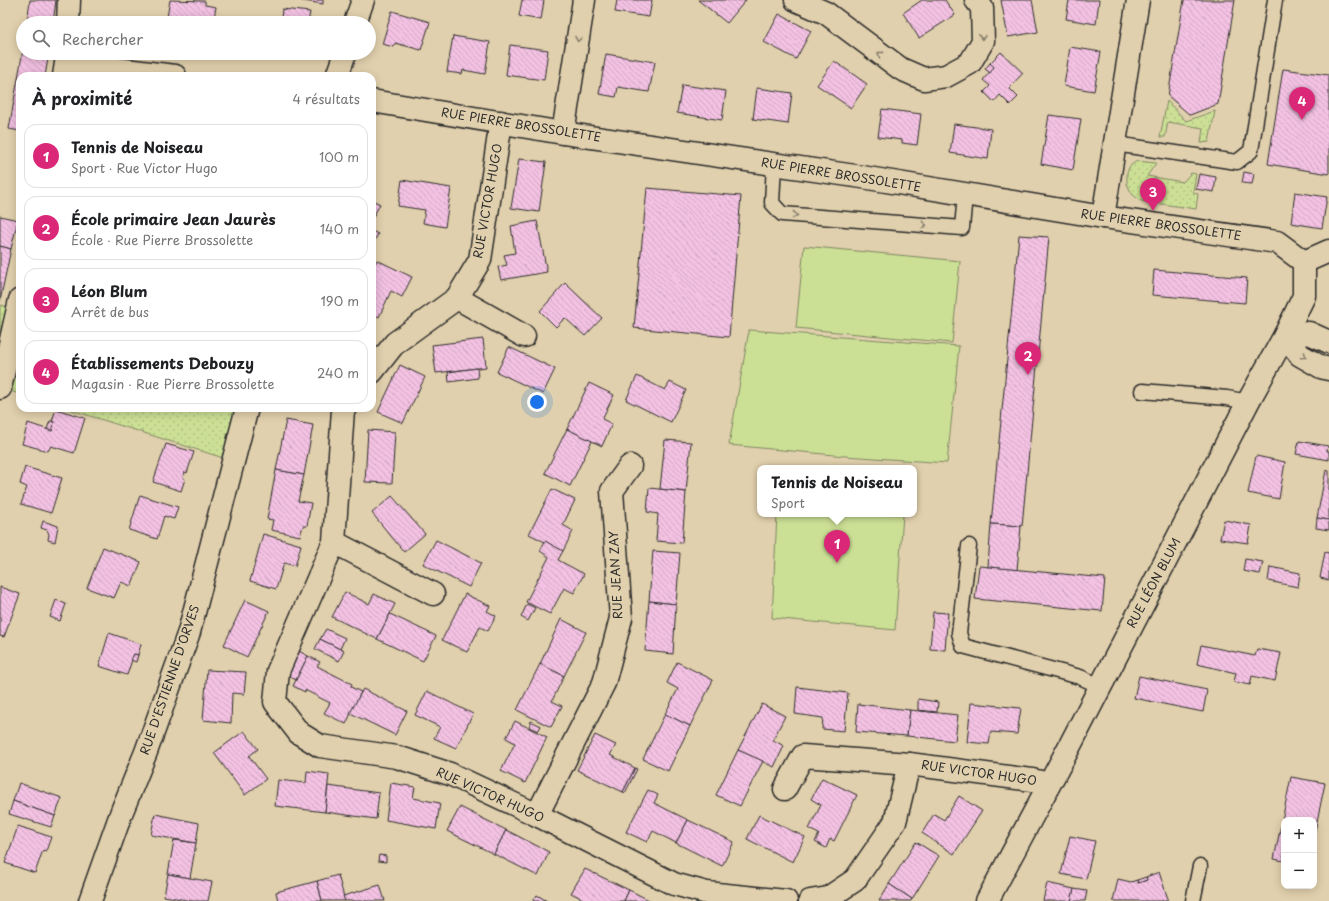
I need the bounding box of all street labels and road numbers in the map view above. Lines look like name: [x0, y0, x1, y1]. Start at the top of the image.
street label: RUE PIERRE BROSSOLETTE: [440, 102, 602, 146]
street label: RUE VICTOR HUGO: [468, 142, 506, 260]
street label: RUE PIERRE BROSSOLETTE: [760, 152, 922, 196]
street label: RUE PIERRE BROSSOLETTE: [1080, 204, 1243, 244]
street label: RUE JEAN ZAY: [604, 530, 626, 620]
street label: RUE LÉON BLUM: [1122, 534, 1185, 631]
street label: RUE D'ESTIENNE D'ORVES: [135, 602, 203, 757]
street label: RUE VICTOR HUGO: [920, 755, 1038, 789]
street label: RUE VICTOR HUGO: [434, 762, 547, 826]

